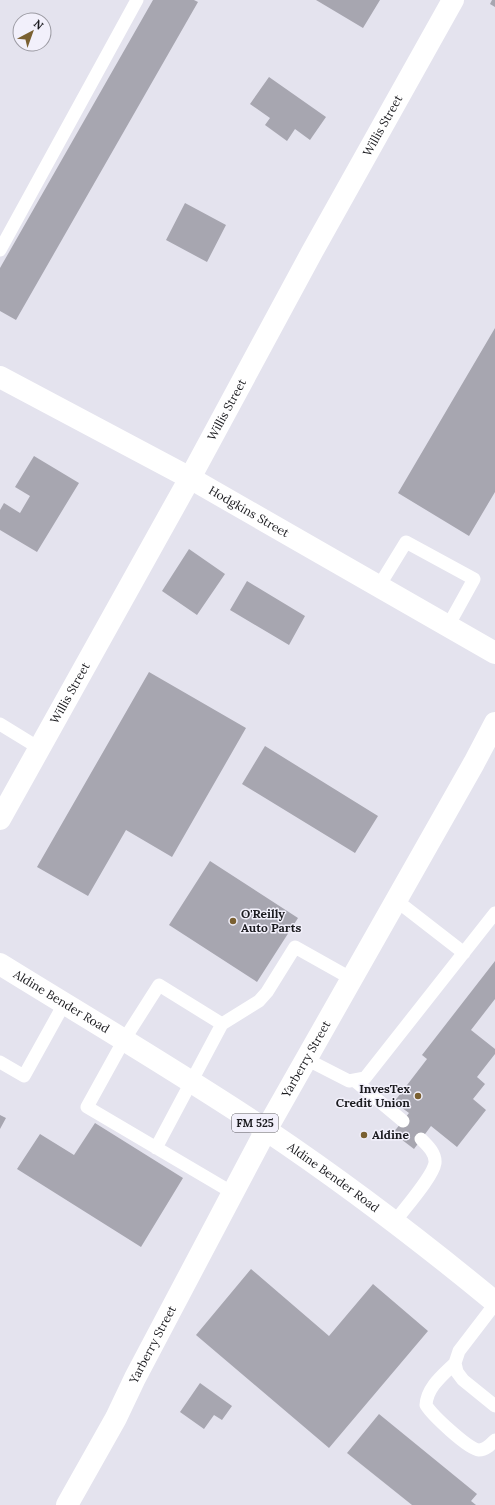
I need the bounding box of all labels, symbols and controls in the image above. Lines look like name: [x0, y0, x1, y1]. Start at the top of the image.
north arrow: [12, 12, 52, 52]
text: N: [31, 16, 47, 33]
street label: Willis Street: [359, 92, 406, 159]
street label: Willis Street: [204, 376, 249, 443]
street label: Hodgkins Street: [206, 482, 292, 540]
street label: Willis Street: [47, 659, 93, 726]
place label: O'Reilly Auto Parts: [241, 906, 302, 935]
marker: O'Reilly Auto Parts: [228, 916, 238, 926]
street label: Aldine Bender Road: [10, 966, 112, 1036]
street label: Yarberry Street: [277, 1018, 334, 1101]
place label: InvesTex Credit Union: [336, 1081, 410, 1110]
marker: InvesTex Credit Union: [413, 1091, 423, 1101]
road number: FM 525: [232, 1114, 278, 1132]
place label: Aldine: [372, 1127, 409, 1142]
marker: Aldine: [359, 1130, 369, 1140]
street label: Aldine Bender Road: [284, 1138, 383, 1215]
street label: Yarberry Street: [125, 1302, 179, 1387]

